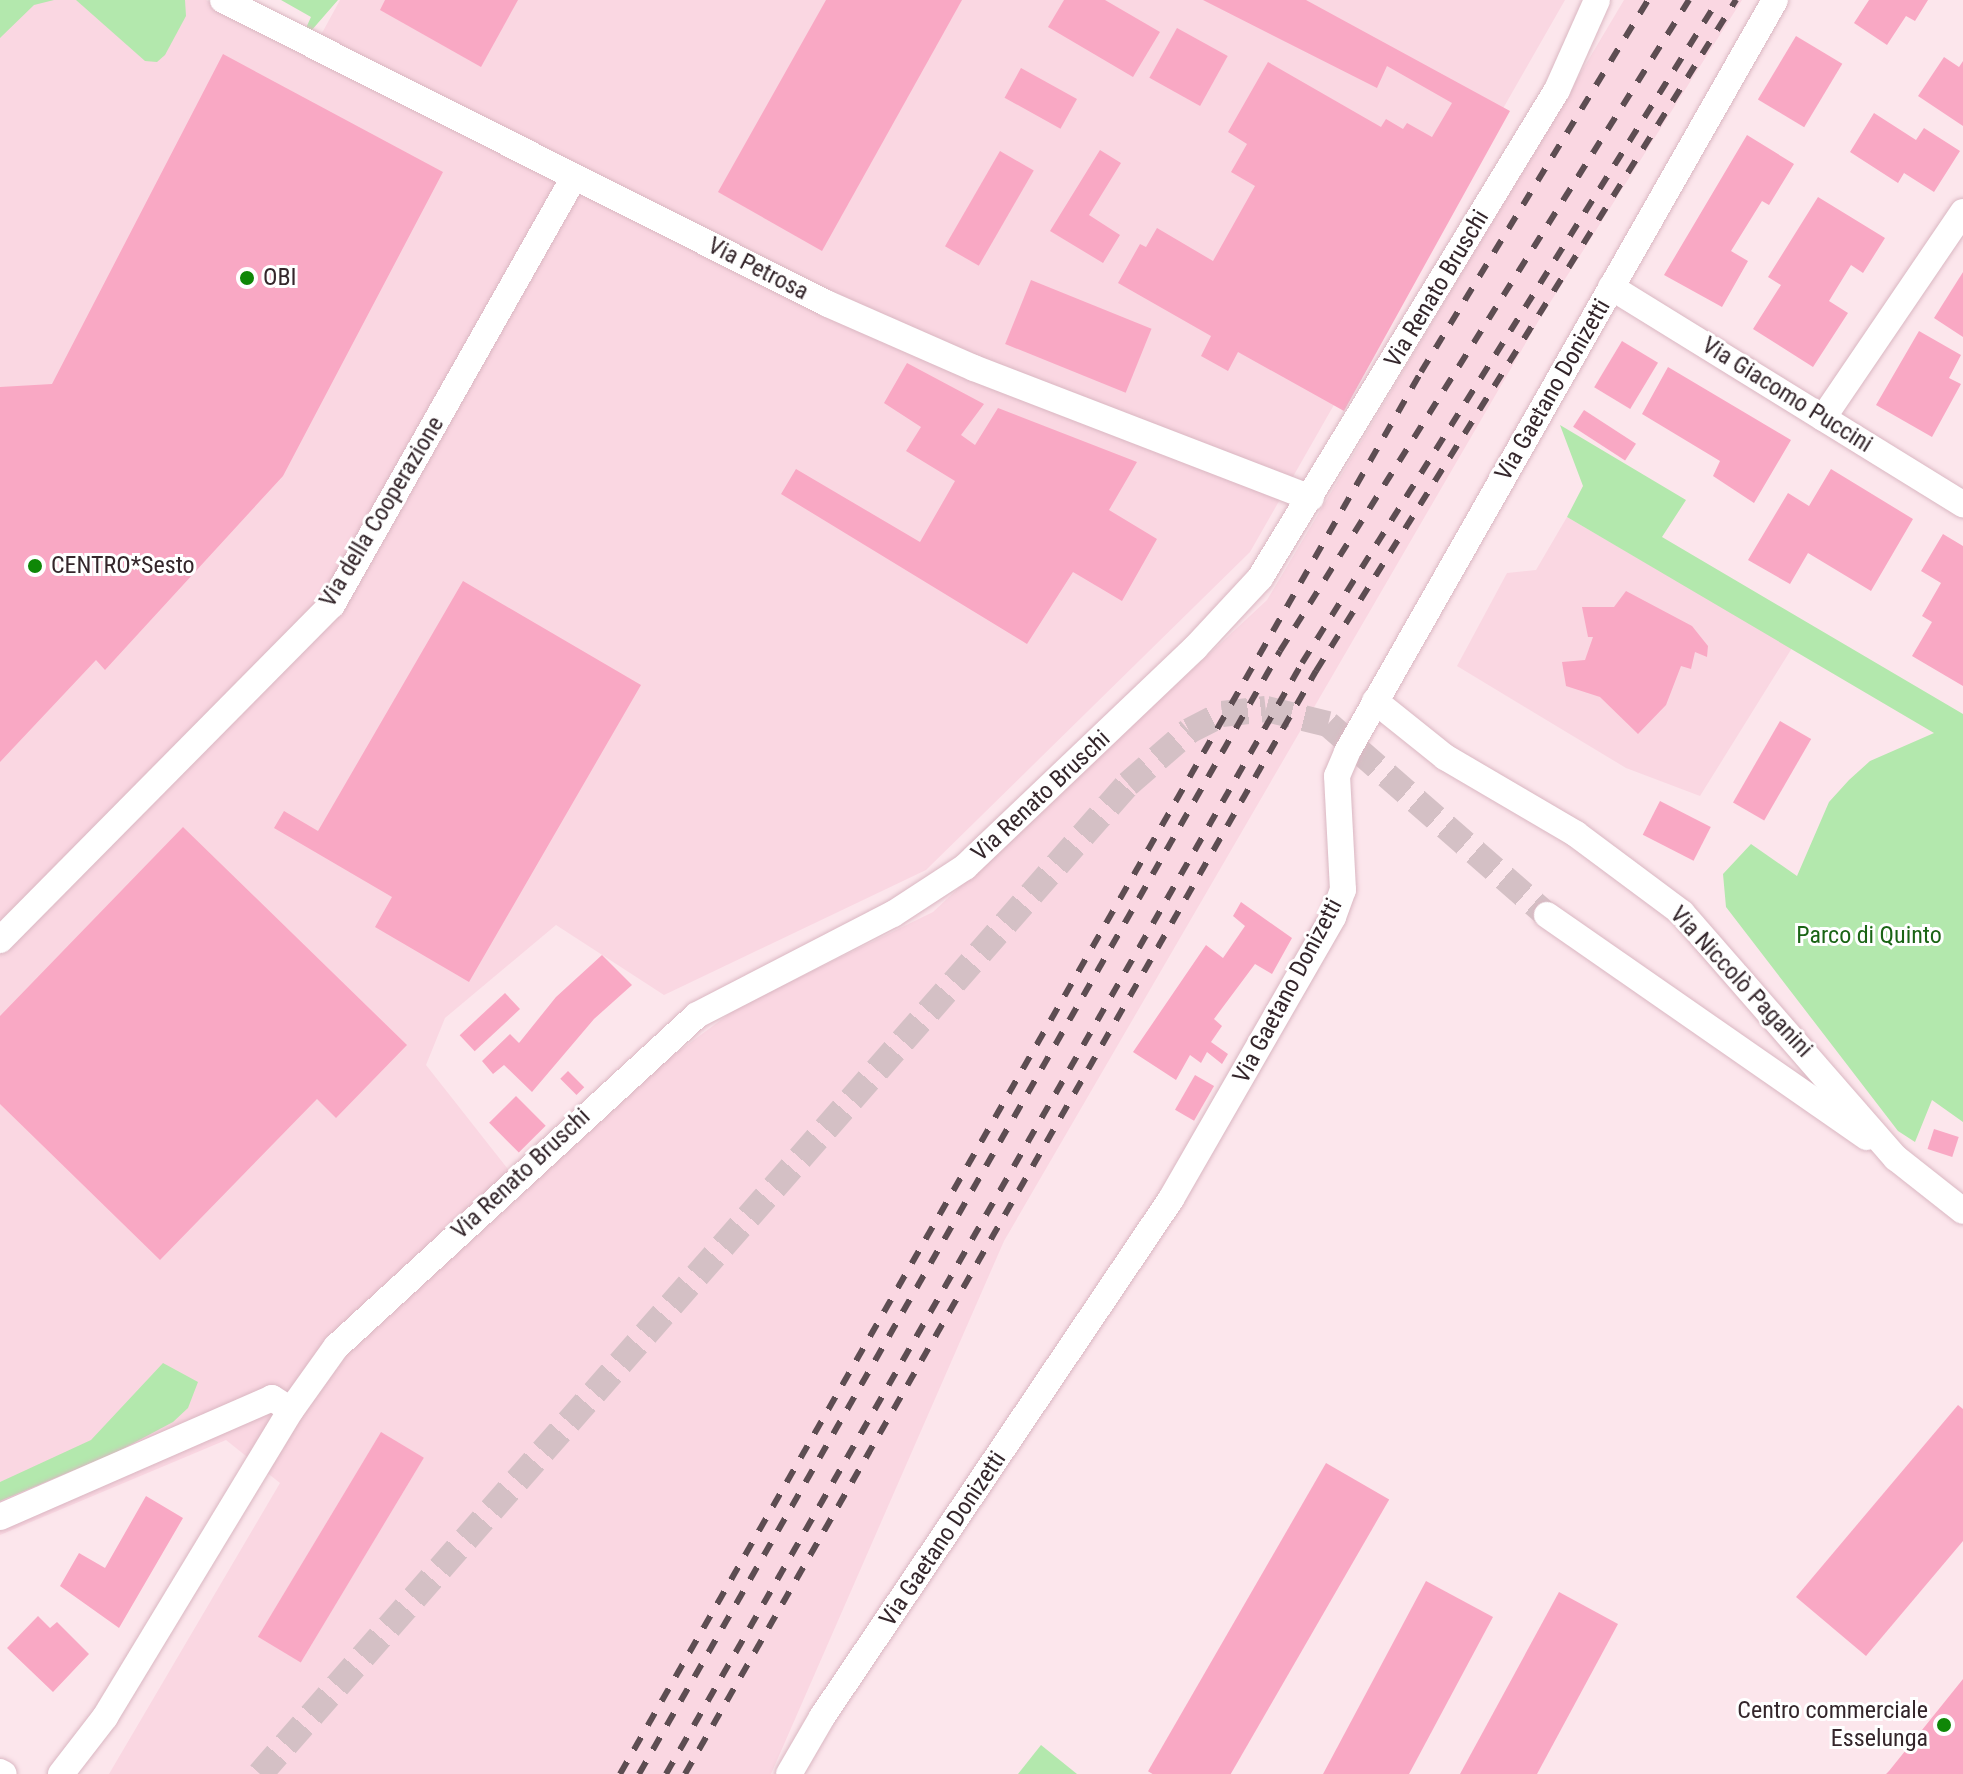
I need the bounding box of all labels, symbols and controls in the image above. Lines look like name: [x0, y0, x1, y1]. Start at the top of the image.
street label: Via Renato Bruschi: [1379, 205, 1495, 373]
street label: Via Petrosa: [703, 231, 813, 307]
place label: OBI: [263, 264, 297, 292]
marker: OBI: [238, 269, 256, 287]
street label: Via Gaetano Donizetti: [1489, 294, 1617, 486]
street label: Via Giacomo Puccini: [1696, 331, 1878, 459]
street label: Via della Cooperazione: [314, 411, 450, 613]
place label: CENTRO*Sesto: [51, 552, 195, 580]
marker: CENTRO*Sesto: [26, 557, 44, 575]
street label: Via Renato Bruschi: [966, 725, 1116, 867]
street label: Via Gaetano Donizetti: [1227, 894, 1349, 1088]
street label: Via Niccolò Paganini: [1664, 901, 1818, 1063]
park label: Parco di Quinto: [1796, 922, 1942, 950]
street label: Via Renato Bruschi: [446, 1103, 596, 1245]
street label: Via Gaetano Donizetti: [874, 1446, 1012, 1632]
place label: Centro commerciale Esselunga: [1737, 1697, 1928, 1753]
marker: Centro commerciale Esselunga: [1935, 1716, 1953, 1734]

